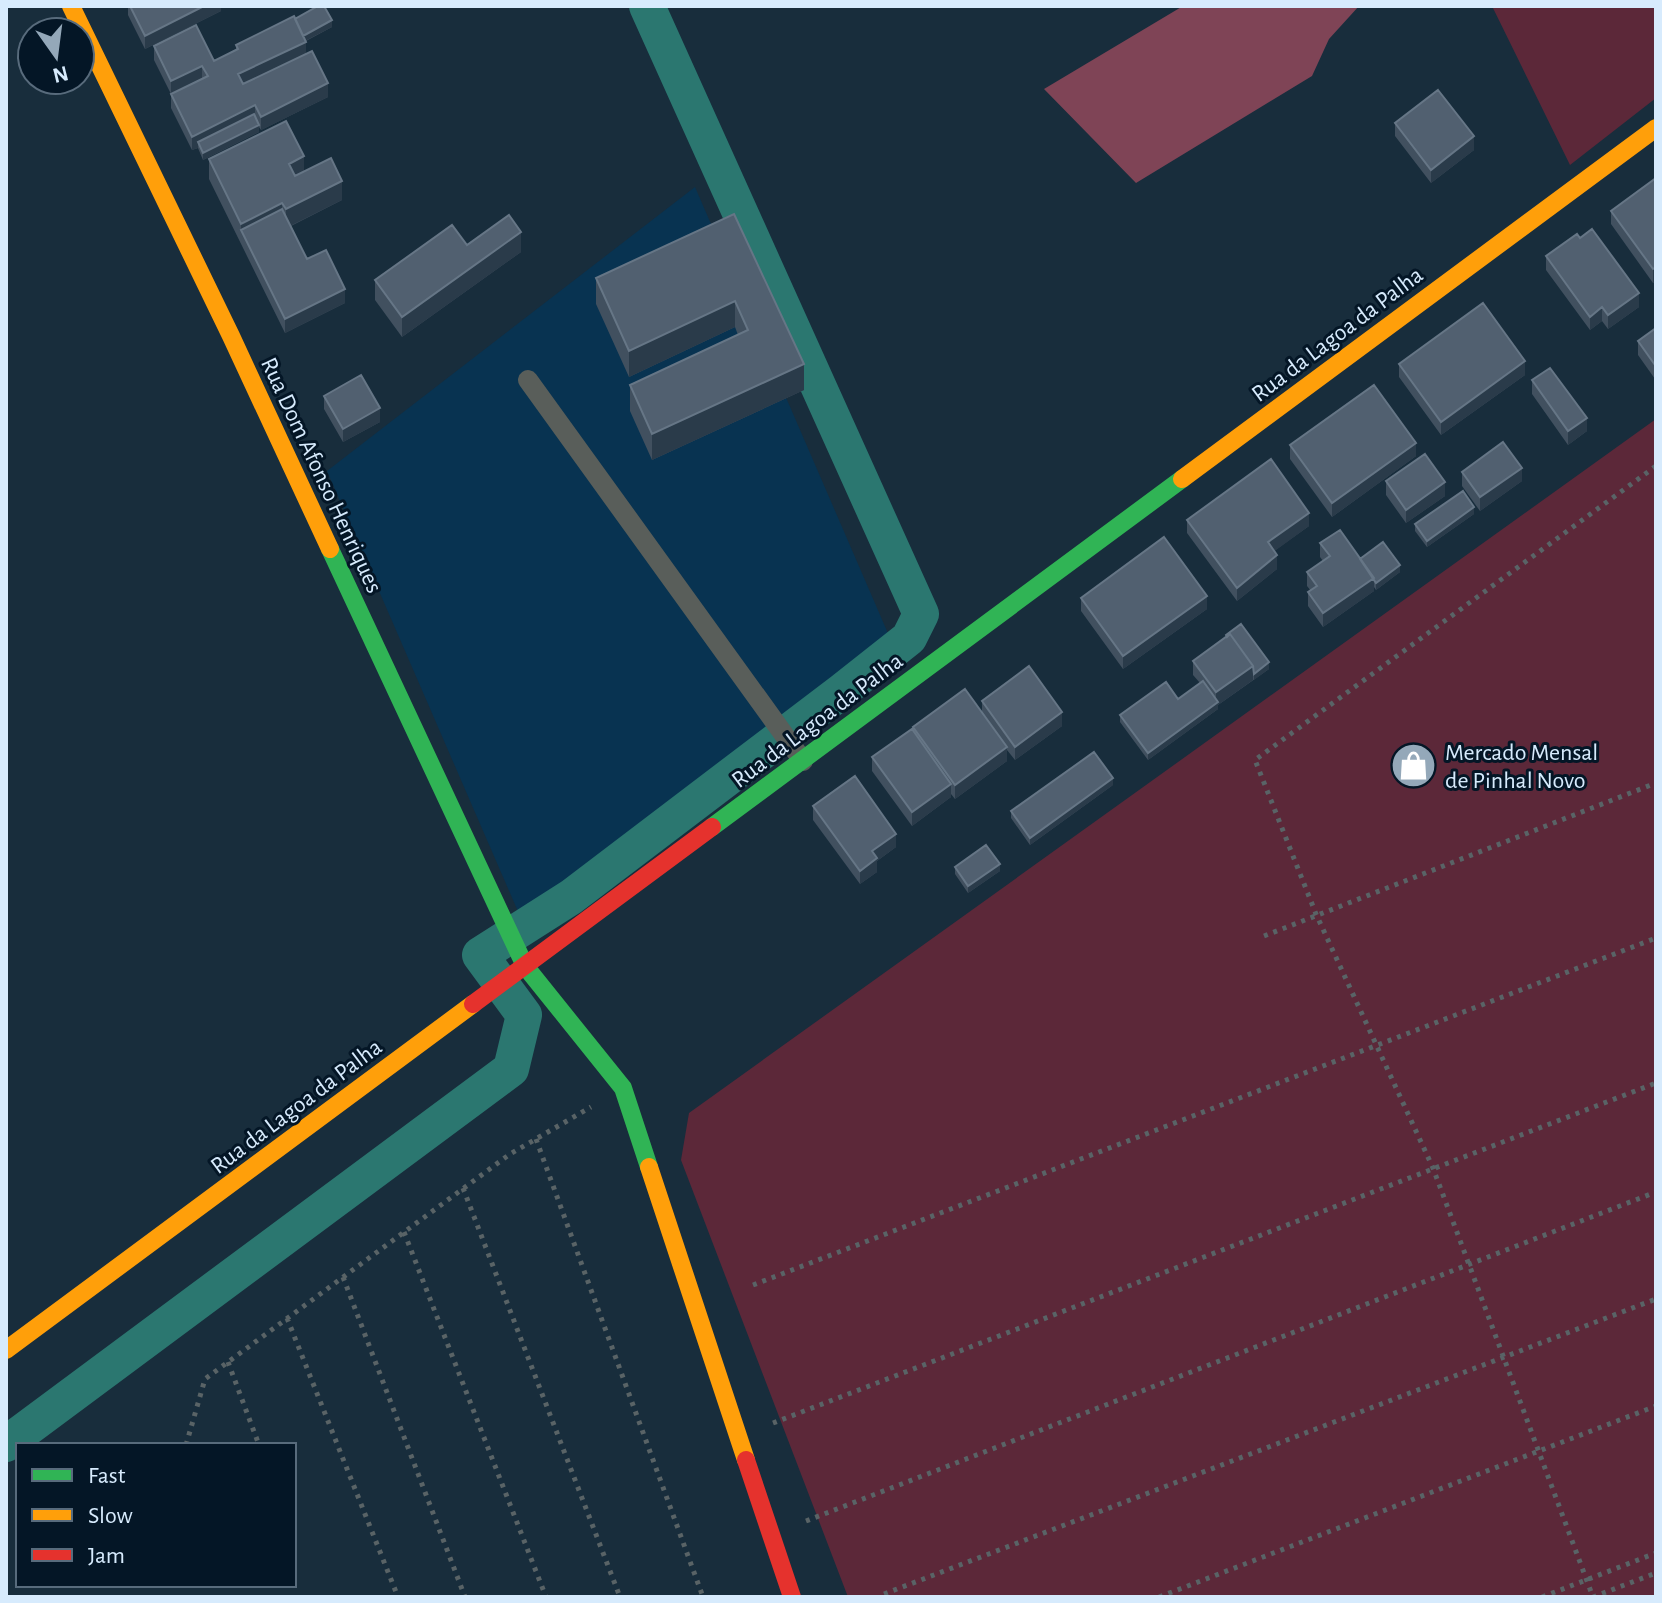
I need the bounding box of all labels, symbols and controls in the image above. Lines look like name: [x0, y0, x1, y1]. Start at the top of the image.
north arrow: [16, 16, 96, 96]
text: N: [51, 62, 71, 87]
street label: Rua da Lagoa da Palha: [1248, 263, 1428, 407]
street label: Rua Dom Afonso Henriques: [256, 354, 386, 597]
street label: Rua da Lagoa da Palha: [728, 649, 908, 793]
place label: Mercado Mensal de Pinhal Novo: [1445, 741, 1598, 793]
shop icon: Mercado Mensal de Pinhal Novo: [1390, 742, 1438, 790]
street label: Rua da Lagoa da Palha: [207, 1035, 387, 1179]
legend: [16, 1443, 296, 1587]
text: Fast: [88, 1464, 126, 1488]
text: Slow: [88, 1504, 133, 1528]
text: Jam: [88, 1544, 125, 1568]

